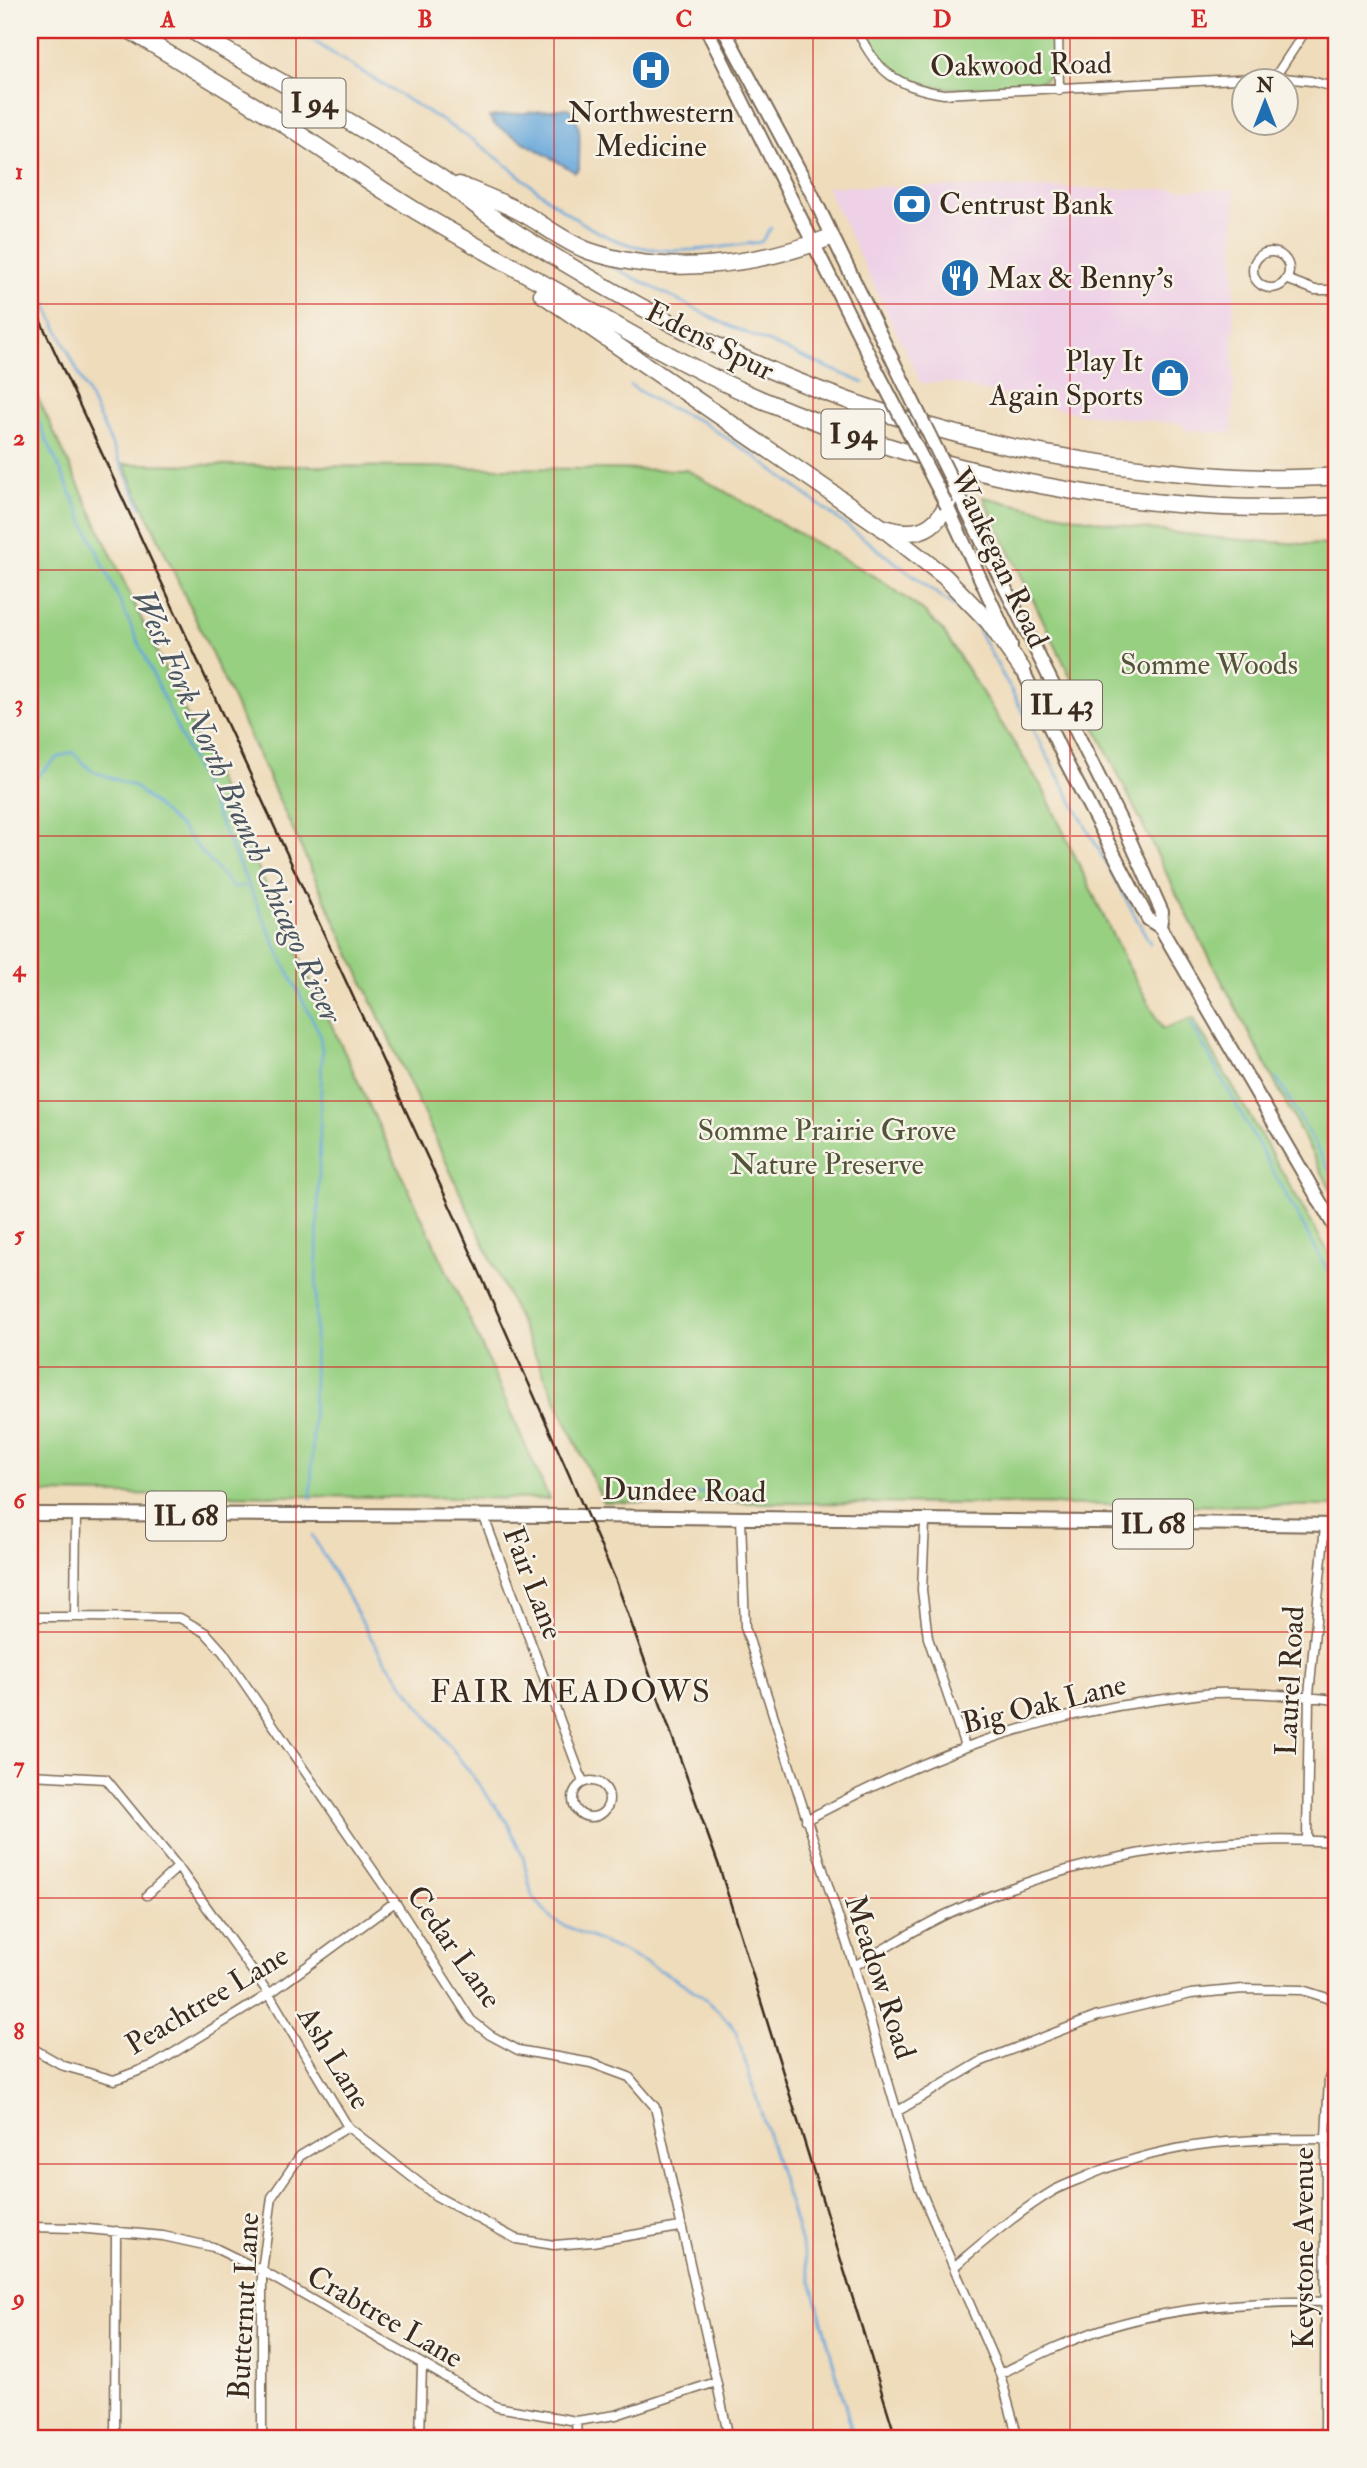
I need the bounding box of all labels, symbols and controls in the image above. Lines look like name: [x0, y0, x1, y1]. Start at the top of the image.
text: A: [160, 5, 176, 34]
text: B: [417, 5, 433, 34]
text: C: [676, 5, 692, 34]
text: D: [933, 5, 951, 34]
text: E: [1191, 5, 1208, 34]
street label: Oakwood Road: [930, 45, 1112, 85]
hospital icon: Northwestern Medicine: [630, 49, 672, 91]
north arrow: [1230, 66, 1300, 136]
text: N: [1255, 74, 1274, 98]
road number: I 94: [282, 78, 346, 128]
place label: Northwestern Medicine: [568, 94, 734, 165]
text: 1: [15, 157, 23, 186]
bank icon: Centrust Bank: [891, 183, 933, 225]
place label: Centrust Bank: [939, 186, 1113, 223]
restaurant icon: Max & Benny's: [939, 257, 981, 299]
place label: Max & Benny's: [987, 260, 1173, 297]
street label: Edens Spur: [639, 293, 781, 389]
place label: Play It Again Sports: [989, 343, 1143, 414]
shop icon: Play It Again Sports: [1149, 357, 1191, 399]
road number: I 94: [822, 410, 884, 458]
text: 2: [13, 423, 25, 452]
street label: Waukegan Road: [941, 461, 1057, 654]
water label: West Fork North Branch Chicago River: [123, 583, 352, 1031]
park label: Somme Woods: [1120, 646, 1298, 683]
road number: IL 43: [1022, 680, 1102, 730]
text: 3: [15, 689, 23, 718]
text: 4: [12, 954, 27, 983]
park label: Somme Prairie Grove Nature Preserve: [698, 1112, 956, 1183]
text: 5: [14, 1220, 25, 1249]
street label: Dundee Road: [602, 1471, 767, 1511]
text: 6: [13, 1486, 27, 1515]
road number: IL 68: [146, 1492, 226, 1540]
road number: IL 68: [1113, 1500, 1193, 1548]
street label: Fair Lane: [495, 1521, 571, 1645]
street label: Laurel Road: [1268, 1605, 1312, 1757]
street label: Big Oak Lane: [958, 1666, 1130, 1742]
district label: FAIR MEADOWS: [430, 1672, 712, 1712]
text: 7: [14, 1751, 25, 1780]
street label: Cedar Lane: [398, 1879, 510, 2015]
street label: Meadow Road: [836, 1890, 924, 2064]
street label: Peachtree Lane: [119, 1937, 295, 2063]
street label: Ash Lane: [288, 1999, 379, 2116]
text: 8: [14, 2017, 25, 2046]
street label: Keystone Avenue: [1285, 2147, 1322, 2349]
street label: Butternut Lane: [221, 2212, 267, 2400]
street label: Crabtree Lane: [300, 2257, 470, 2377]
text: 9: [11, 2283, 25, 2312]

